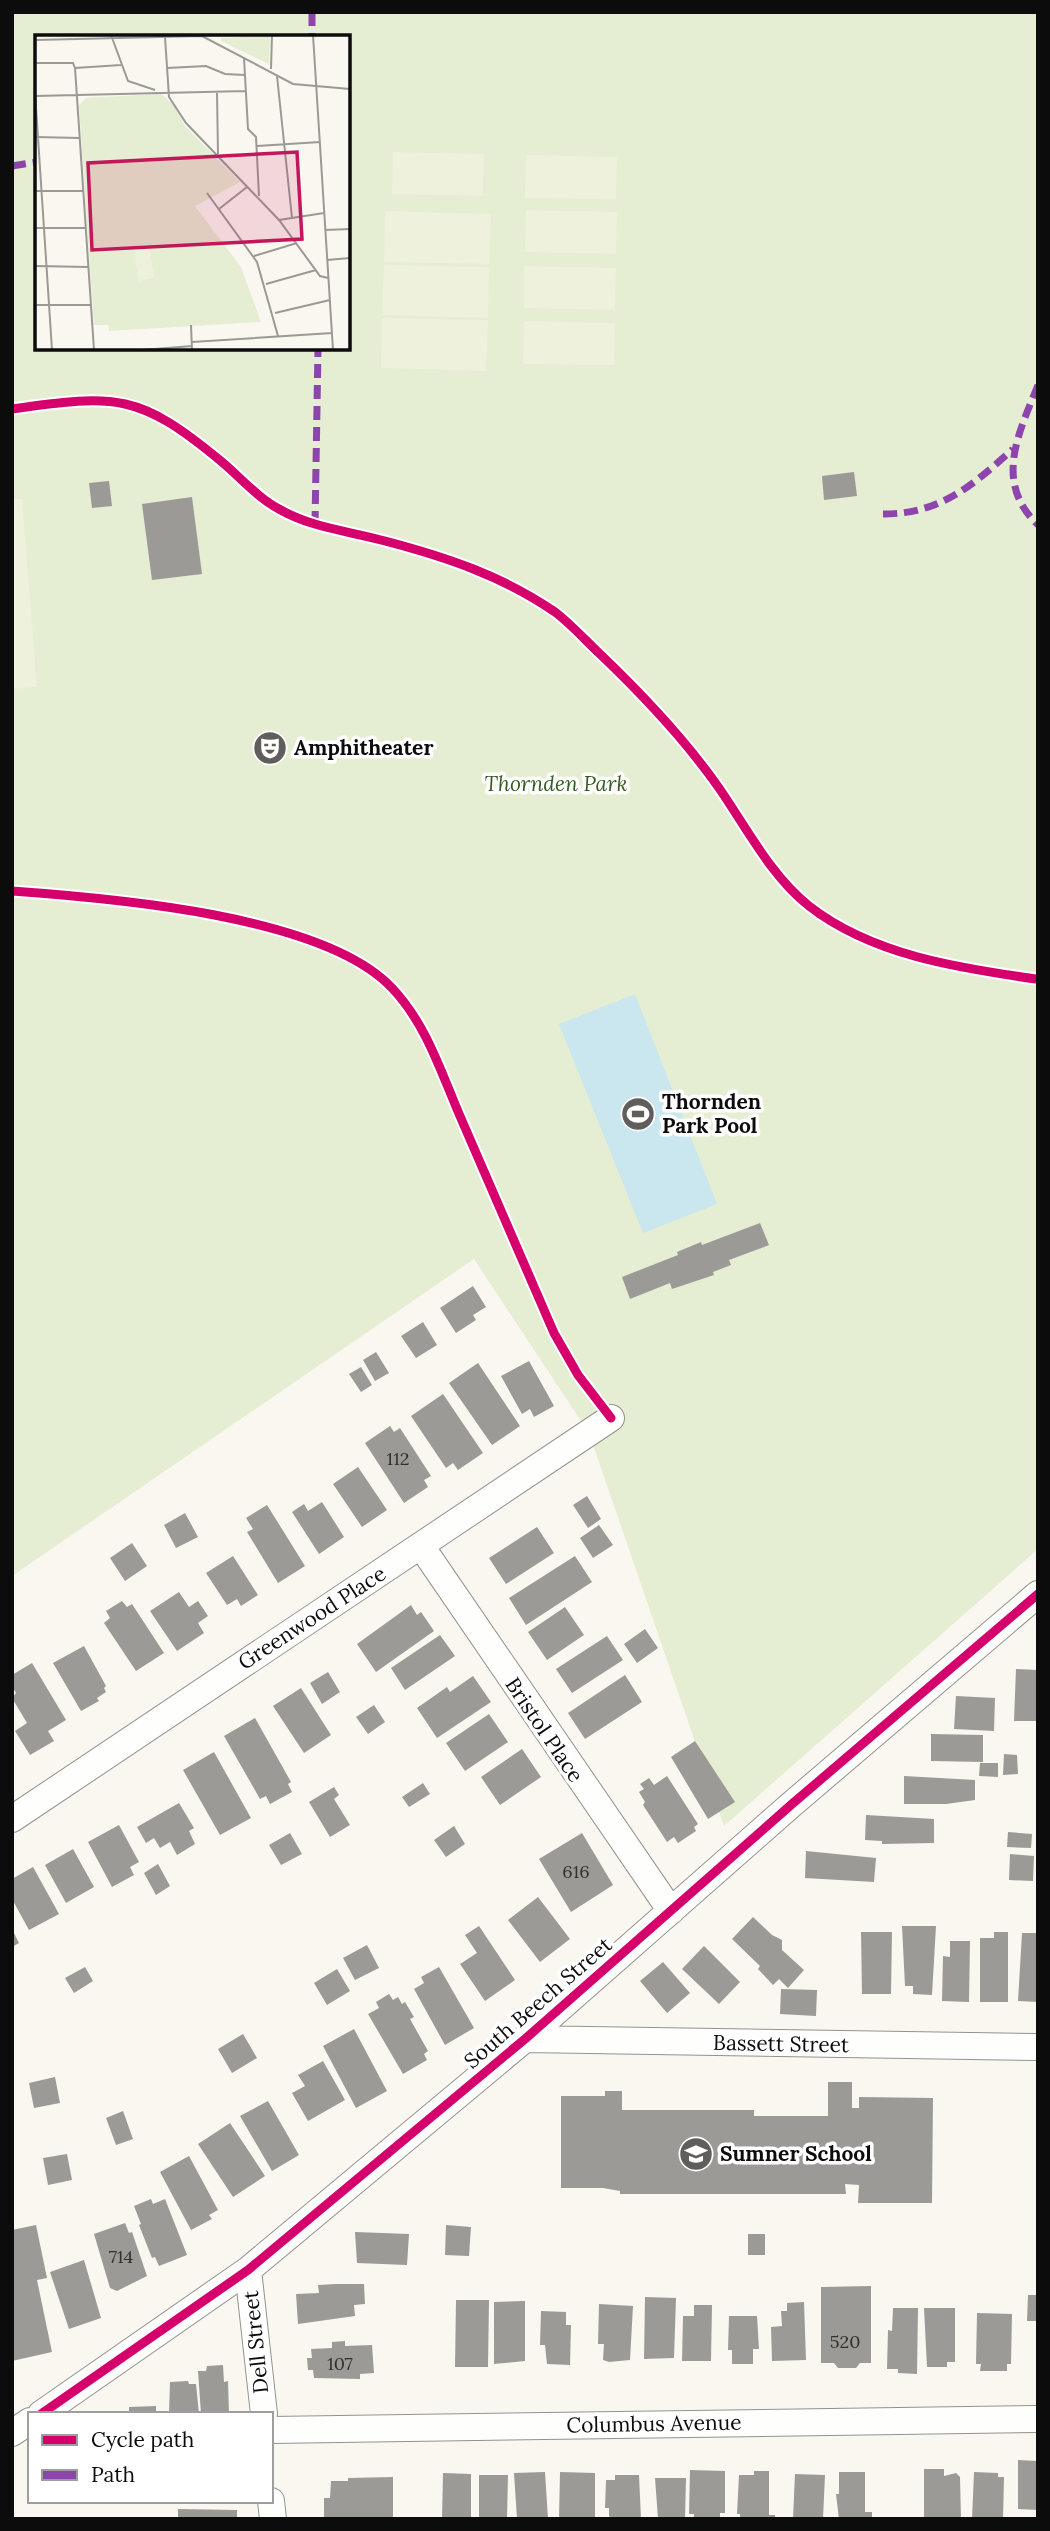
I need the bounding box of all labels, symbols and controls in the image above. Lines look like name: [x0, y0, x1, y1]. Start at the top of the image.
inset map: [35, 35, 350, 350]
theatre icon: Amphitheater: [251, 729, 289, 767]
place label: Amphitheater: [294, 734, 434, 761]
park label: Thornden Park: [485, 770, 628, 797]
place label: Thornden Park Pool: [662, 1088, 761, 1139]
sports icon: Thornden Park Pool: [619, 1095, 657, 1133]
house number: 112: [387, 1447, 409, 1470]
street label: Greenwood Place: [233, 1560, 391, 1675]
street label: Bristol Place: [499, 1672, 589, 1787]
house number: 616: [562, 1860, 590, 1883]
street label: South Beech Street: [458, 1930, 618, 2074]
street label: Bassett Street: [713, 2029, 850, 2058]
school or university icon: Sumner School: [677, 2135, 715, 2173]
place label: Sumner School: [720, 2140, 872, 2167]
house number: 714: [109, 2245, 134, 2268]
street label: Dell Street: [237, 2288, 274, 2395]
house number: 520: [830, 2330, 860, 2353]
house number: 107: [327, 2352, 353, 2375]
street label: Columbus Avenue: [566, 2408, 742, 2439]
legend: [28, 2412, 273, 2503]
text: Cycle path: [91, 2426, 194, 2453]
text: Path: [91, 2461, 135, 2488]

